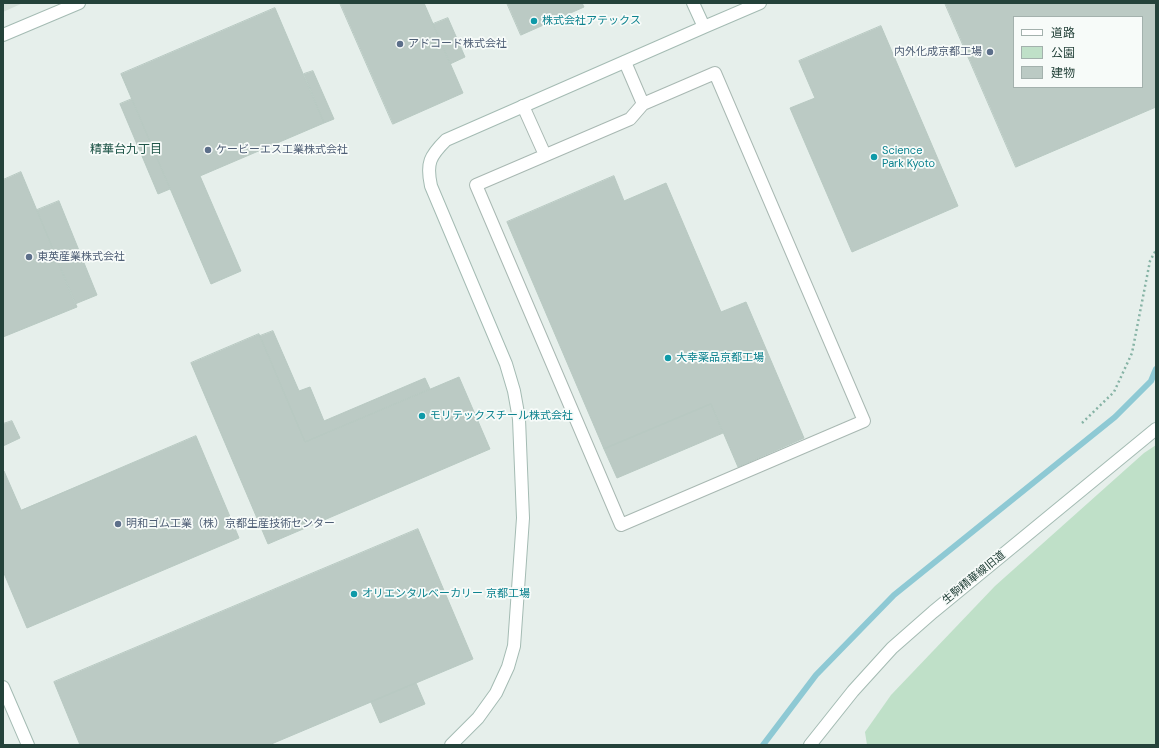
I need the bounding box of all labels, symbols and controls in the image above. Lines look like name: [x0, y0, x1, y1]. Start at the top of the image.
place label: 株式会社アテックス: [542, 14, 641, 28]
marker: 株式会社アテックス: [529, 16, 539, 26]
legend: [1013, 16, 1143, 88]
text: 道路: [1051, 25, 1075, 41]
place label: アドコード株式会社: [408, 37, 507, 51]
marker: アドコード株式会社: [395, 39, 405, 49]
place label: 内外化成京都工場: [894, 45, 982, 59]
text: 公園: [1051, 45, 1075, 61]
marker: 内外化成京都工場: [985, 47, 995, 57]
text: 建物: [1051, 65, 1075, 81]
district label: 精華台九丁目: [90, 143, 162, 157]
place label: ケービーエス工業株式会社: [216, 143, 348, 157]
place label: Science Park Kyoto: [882, 144, 935, 170]
marker: ケービーエス工業株式会社: [203, 145, 213, 155]
marker: Science Park Kyoto: [869, 152, 879, 162]
place label: 東英産業株式会社: [37, 250, 125, 264]
marker: 東英産業株式会社: [24, 252, 34, 262]
place label: 大幸薬品京都工場: [676, 351, 764, 365]
marker: 大幸薬品京都工場: [663, 353, 673, 363]
place label: モリテックスチール株式会社: [430, 409, 573, 423]
marker: モリテックスチール株式会社: [417, 411, 427, 421]
place label: 明和ゴム工業（株）京都生産技術センター: [126, 517, 335, 531]
marker: 明和ゴム工業（株）京都生産技術センター: [113, 519, 123, 529]
street label: 生駒精華線旧道: [940, 549, 1008, 607]
place label: オリエンタルベーカリー 京都工場: [362, 587, 530, 601]
marker: オリエンタルベーカリー 京都工場: [349, 589, 359, 599]

